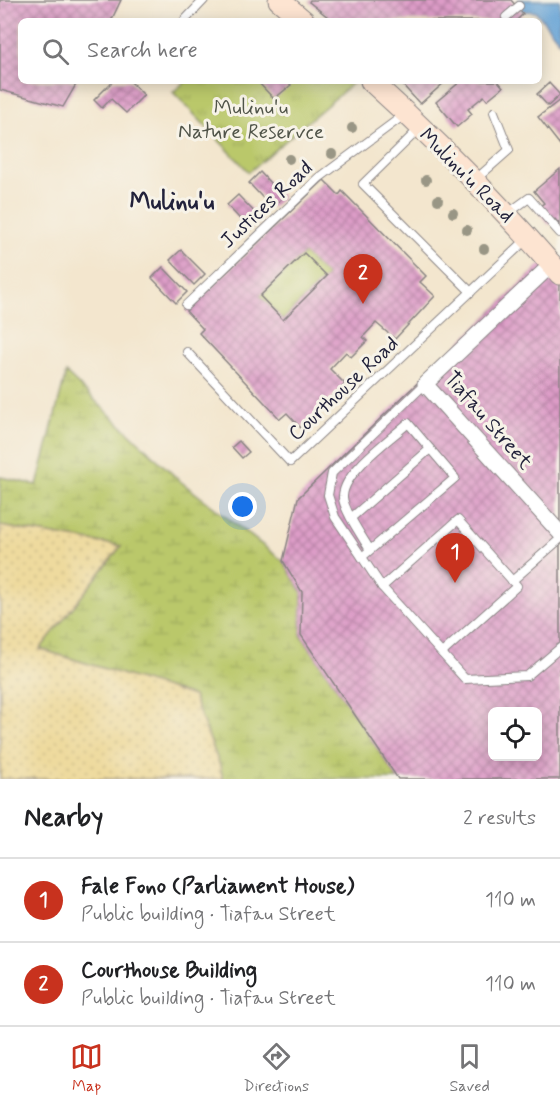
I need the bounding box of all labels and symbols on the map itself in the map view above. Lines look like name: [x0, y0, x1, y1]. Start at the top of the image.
park label: Mulinu'u Nature Reservce: [178, 94, 324, 146]
street label: Mulinu'u Road: [413, 122, 520, 229]
street label: Justices Road: [214, 155, 319, 255]
district label: Mulinu'u: [130, 187, 215, 218]
pin: 2: [344, 254, 382, 304]
street label: Courthouse Road: [282, 330, 405, 447]
street label: Tiafau Street: [438, 365, 539, 476]
your location: [228, 492, 257, 521]
pin: 1: [436, 534, 474, 583]

